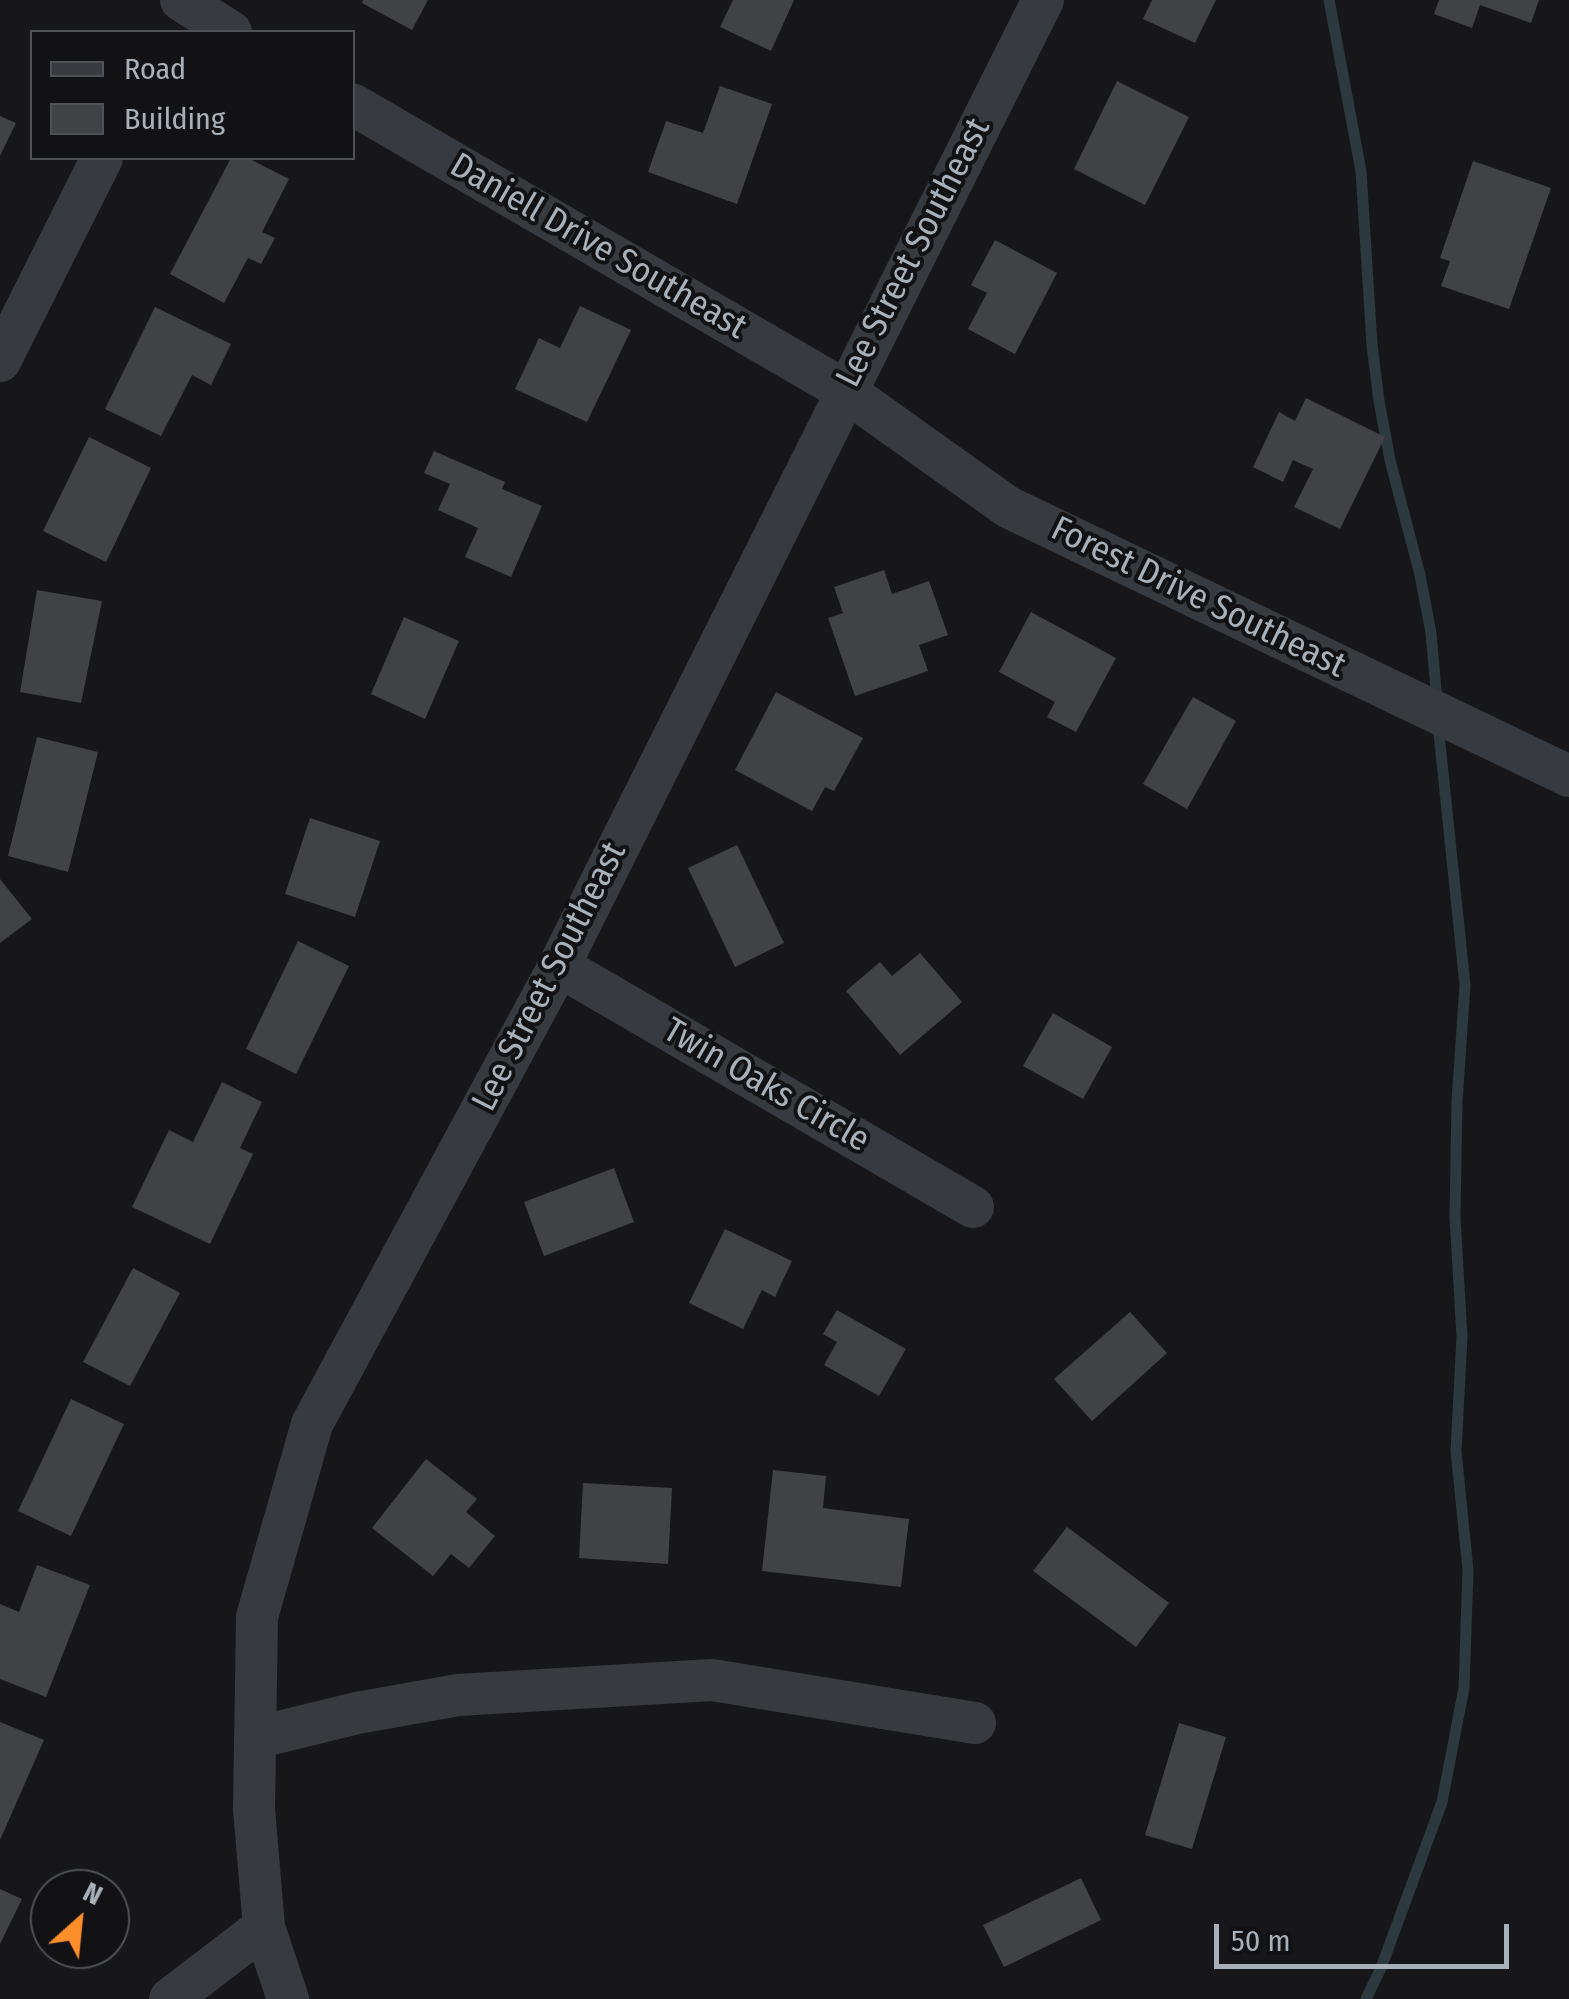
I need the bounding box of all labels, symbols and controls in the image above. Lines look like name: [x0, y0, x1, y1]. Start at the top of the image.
legend: [30, 30, 355, 160]
text: Road: [124, 51, 186, 87]
text: Building: [124, 101, 225, 137]
street label: Lee Street Southeast: [828, 112, 1000, 394]
street label: Daniell Drive Southeast: [442, 145, 754, 349]
street label: Forest Drive Southeast: [1044, 509, 1352, 687]
street label: Lee Street Southeast: [464, 836, 636, 1118]
street label: Twin Oaks Circle: [656, 1010, 876, 1162]
north arrow: [30, 1869, 130, 1969]
text: N: [78, 1875, 108, 1912]
scale bar: [1219, 1904, 1514, 1966]
text: 50 m: [1231, 1923, 1291, 1959]

